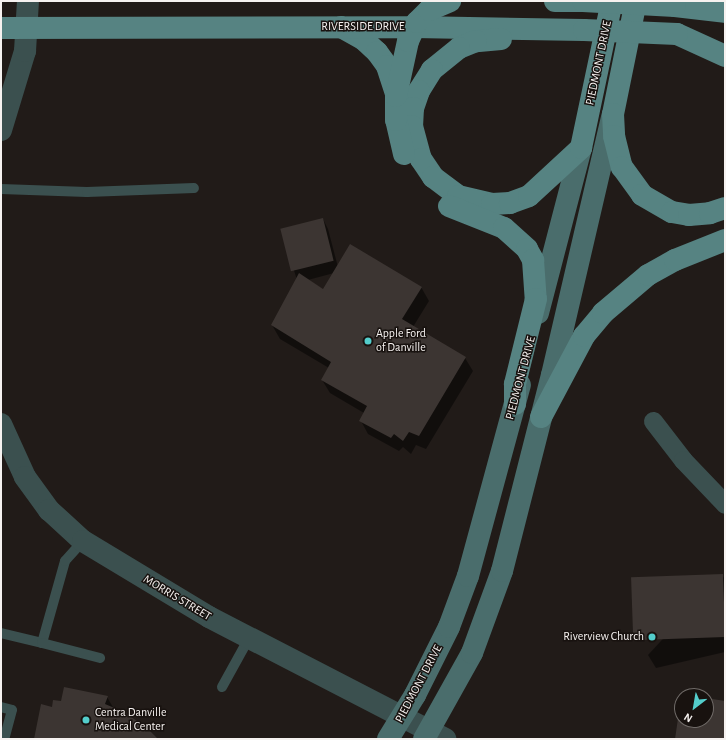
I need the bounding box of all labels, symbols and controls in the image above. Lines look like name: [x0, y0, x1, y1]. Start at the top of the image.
street label: PIEDMONT DRIVE: [583, 19, 615, 107]
street label: RIVERSIDE DRIVE: [321, 20, 405, 34]
place label: Apple Ford of Danville: [376, 327, 426, 355]
street label: PIEDMONT DRIVE: [503, 335, 539, 421]
marker: Apple Ford of Danville: [363, 336, 373, 346]
street label: MORRIS STREET: [140, 572, 214, 624]
place label: Riverview Church: [563, 630, 644, 644]
marker: Riverview Church: [647, 632, 657, 642]
street label: PIEDMONT DRIVE: [392, 643, 446, 725]
north arrow: [674, 688, 714, 728]
place label: Centra Danville Medical Center: [95, 706, 166, 734]
text: N: [682, 711, 694, 725]
marker: Centra Danville Medical Center: [80, 714, 92, 726]

